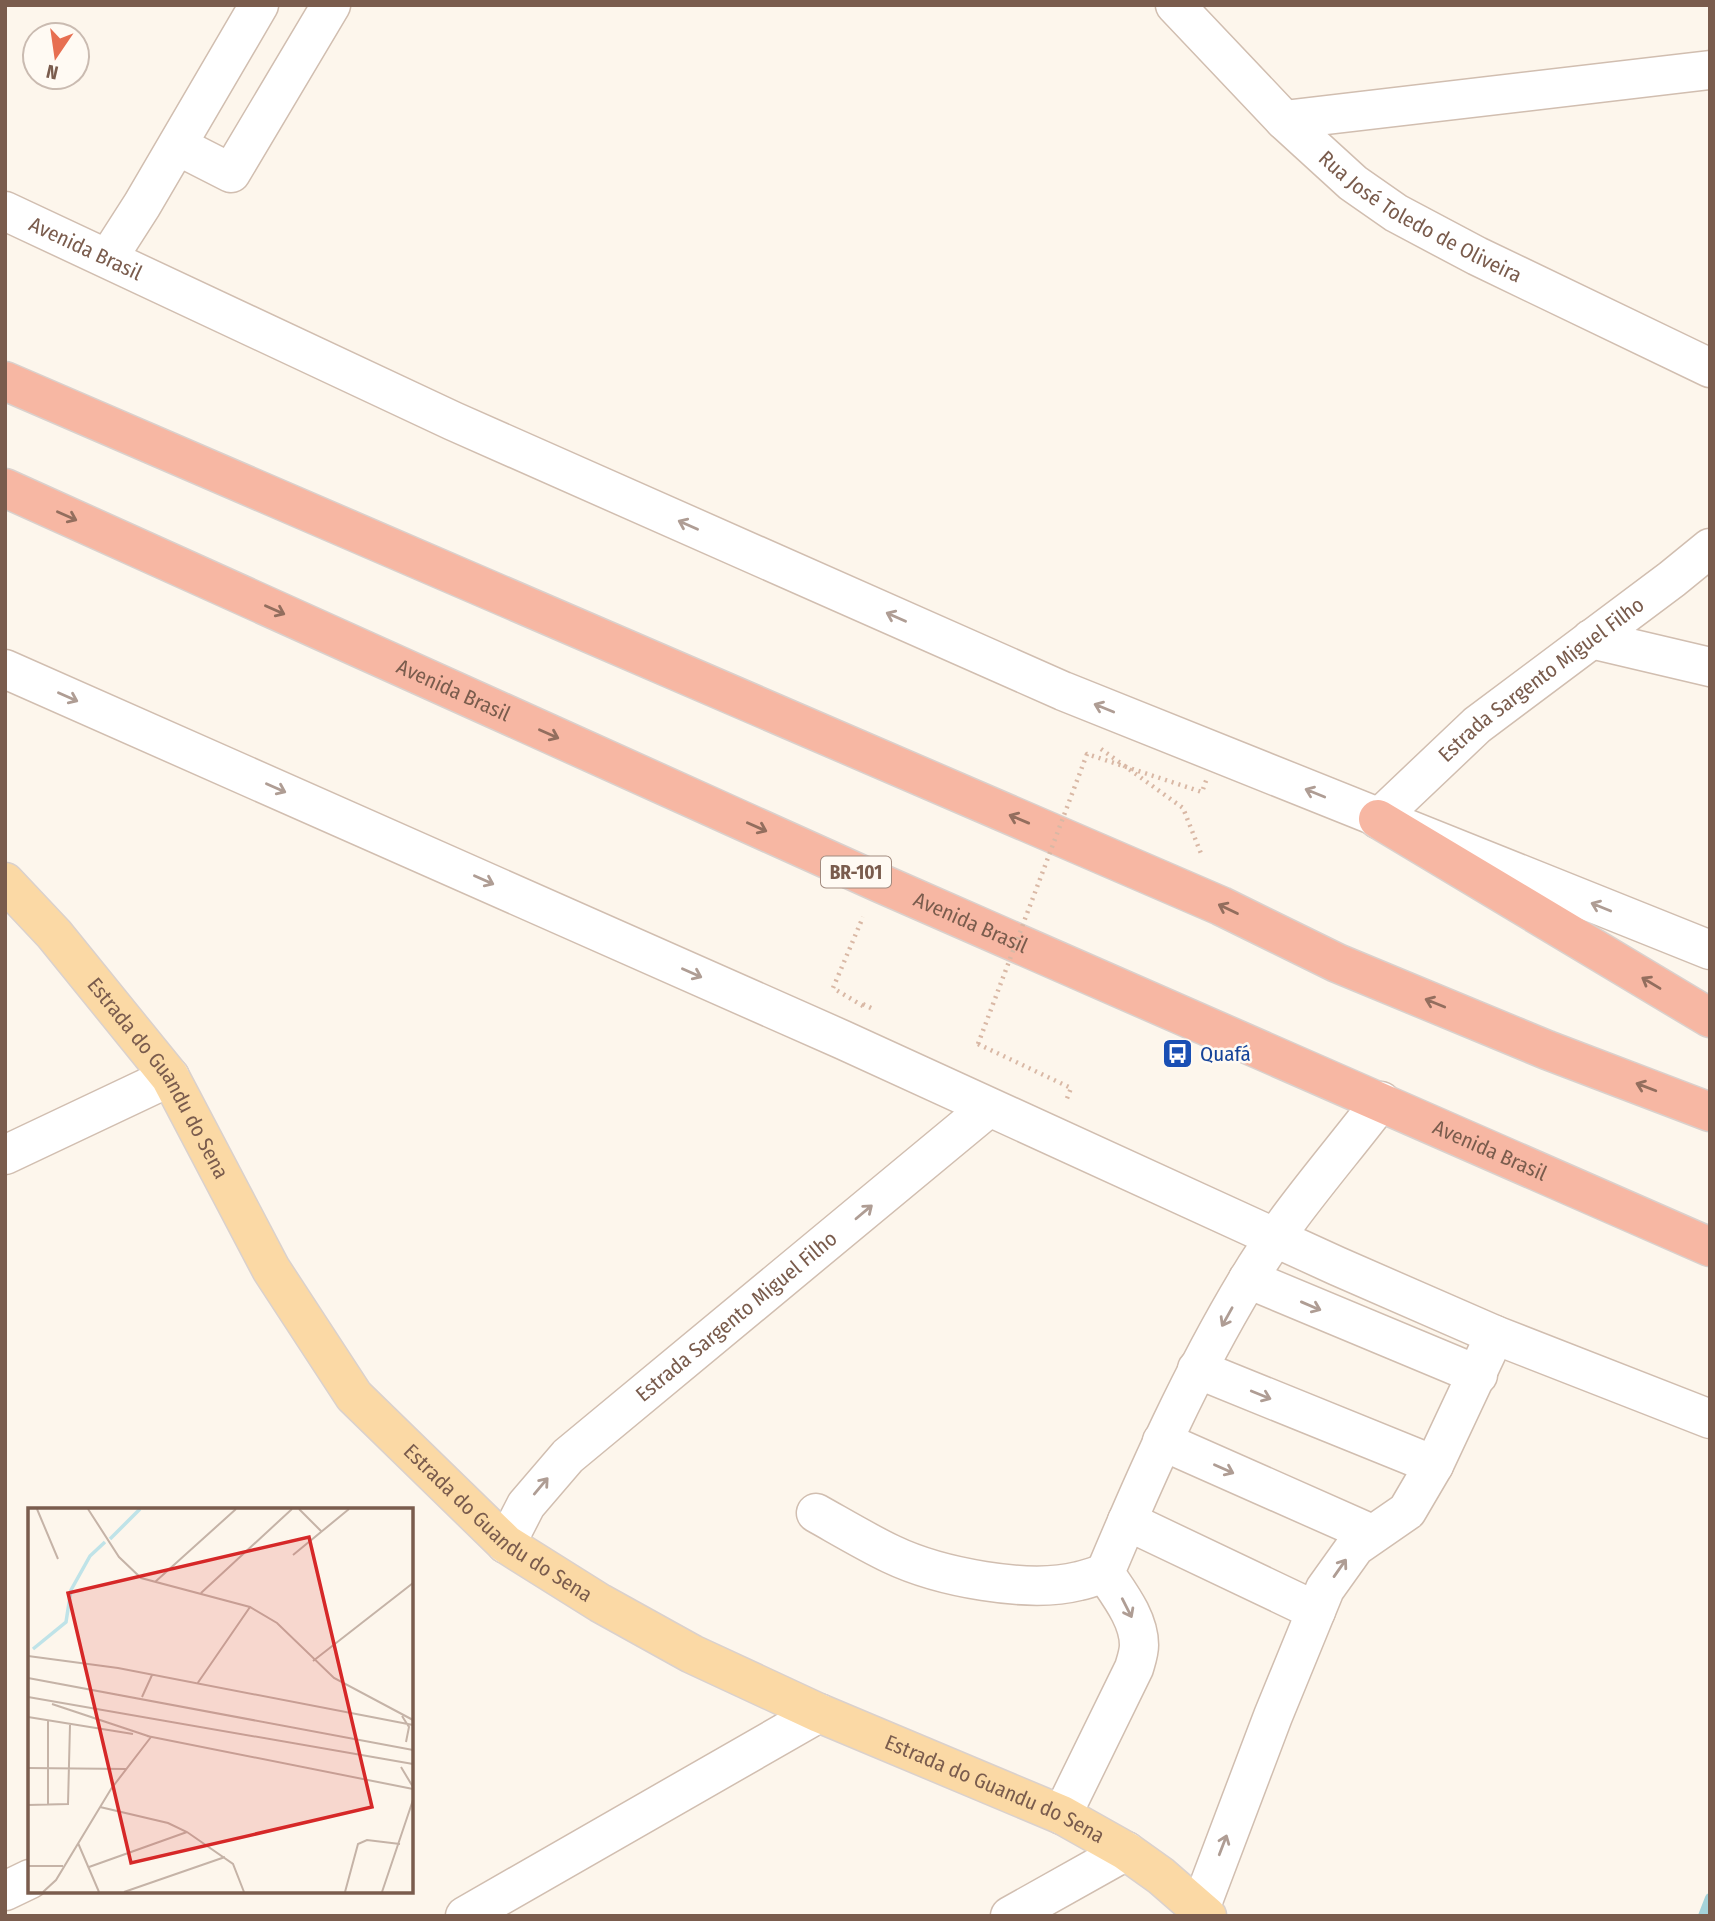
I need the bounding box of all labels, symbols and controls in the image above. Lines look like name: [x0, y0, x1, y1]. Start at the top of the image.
north arrow: [21, 21, 91, 91]
text: N: [44, 60, 60, 85]
street label: Rua José Toledo de Oliveira: [1313, 145, 1526, 288]
street label: Avenida Brasil: [25, 211, 147, 287]
one-way arrow: [56, 510, 78, 523]
one-way arrow: [678, 518, 699, 531]
street label: Estrada Sargento Miguel Filho: [1433, 592, 1649, 768]
one-way arrow: [264, 604, 285, 617]
one-way arrow: [886, 610, 907, 623]
street label: Avenida Brasil: [393, 654, 515, 728]
one-way arrow: [57, 691, 78, 704]
one-way arrow: [1094, 700, 1116, 713]
one-way arrow: [538, 727, 559, 741]
one-way arrow: [265, 782, 286, 795]
one-way arrow: [1305, 786, 1326, 799]
one-way arrow: [1009, 811, 1030, 824]
one-way arrow: [745, 821, 767, 834]
road number: BR-101: [821, 856, 891, 888]
one-way arrow: [473, 874, 494, 887]
street label: Avenida Brasil: [910, 886, 1032, 959]
one-way arrow: [1590, 899, 1612, 912]
one-way arrow: [1218, 902, 1239, 915]
one-way arrow: [681, 967, 702, 980]
street label: Estrada do Guandu do Sena: [82, 972, 234, 1183]
one-way arrow: [1642, 976, 1662, 990]
one-way arrow: [1424, 996, 1446, 1009]
bus stop icon: Quafá: [1160, 1037, 1194, 1071]
place label: Quafá: [1200, 1041, 1251, 1067]
one-way arrow: [1636, 1080, 1657, 1093]
street label: Avenida Brasil: [1429, 1114, 1551, 1187]
one-way arrow: [854, 1204, 872, 1220]
street label: Estrada Sargento Miguel Filho: [630, 1226, 842, 1407]
one-way arrow: [1300, 1300, 1321, 1313]
one-way arrow: [1220, 1307, 1234, 1327]
one-way arrow: [1249, 1389, 1271, 1402]
street label: Estrada do Guandu do Sena: [398, 1438, 597, 1608]
one-way arrow: [1213, 1463, 1234, 1476]
one-way arrow: [533, 1477, 549, 1495]
inset map: [28, 1508, 413, 1893]
one-way arrow: [1332, 1559, 1347, 1578]
one-way arrow: [1121, 1598, 1135, 1618]
street label: Estrada do Guandu do Sena: [881, 1729, 1109, 1849]
one-way arrow: [1218, 1834, 1231, 1856]

